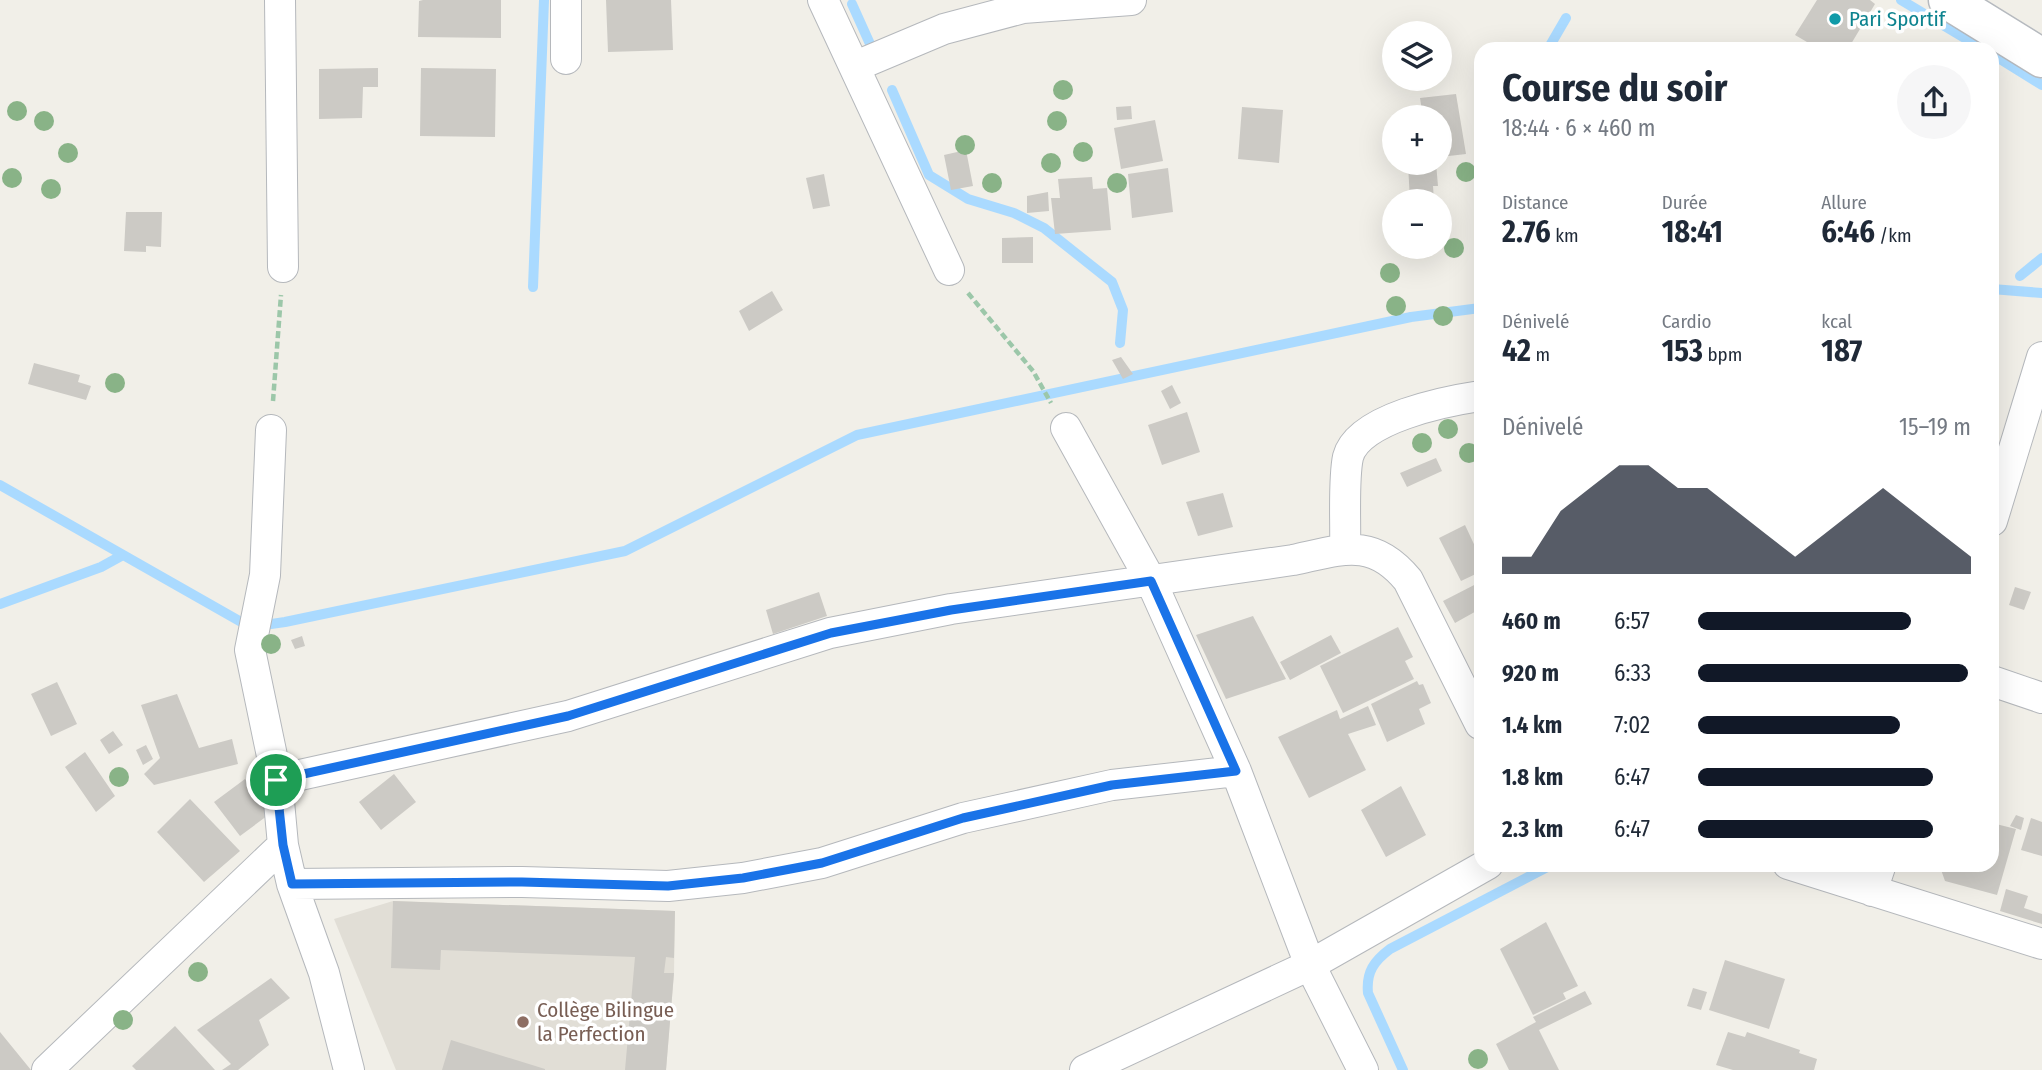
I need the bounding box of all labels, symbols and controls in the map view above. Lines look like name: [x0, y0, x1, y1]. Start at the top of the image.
place label: Pari Sportif: [1849, 6, 1947, 32]
marker: Pari Sportif: [1827, 11, 1843, 27]
map controls: [1382, 21, 1452, 259]
button: layers: [1382, 21, 1452, 91]
text: Course du soir: [1502, 65, 1728, 111]
button: share: [1897, 65, 1971, 139]
button: +: [1382, 105, 1452, 175]
text: 18:44 · 6 × 460 m: [1502, 114, 1655, 142]
button: −: [1382, 189, 1452, 259]
text: Distance: [1502, 191, 1569, 214]
text: Durée: [1662, 191, 1708, 214]
text: Allure: [1821, 191, 1867, 214]
text: 2.76: [1502, 214, 1551, 250]
text: 18:41: [1662, 214, 1723, 250]
text: 6:46: [1821, 214, 1875, 250]
text: km: [1551, 224, 1579, 247]
text: /km: [1875, 224, 1912, 247]
text: Dénivelé: [1502, 310, 1569, 333]
text: Cardio: [1662, 310, 1712, 333]
text: kcal: [1821, 310, 1852, 333]
text: 42: [1502, 333, 1531, 369]
text: 153: [1662, 333, 1703, 369]
text: 187: [1821, 333, 1862, 369]
text: m: [1531, 343, 1550, 366]
text: bpm: [1703, 343, 1742, 366]
text: Dénivelé: [1502, 413, 1583, 441]
text: 15–19 m: [1899, 413, 1971, 441]
text: 460 m: [1502, 607, 1561, 635]
text: 6:57: [1614, 607, 1650, 635]
text: 920 m: [1502, 659, 1559, 687]
text: 6:33: [1614, 659, 1651, 687]
text: 1.4 km: [1502, 711, 1562, 739]
text: 7:02: [1614, 711, 1650, 739]
pin: [246, 750, 306, 810]
icon: arrive: [257, 761, 295, 799]
text: 1.8 km: [1502, 763, 1563, 791]
text: 6:47: [1614, 763, 1650, 791]
text: 2.3 km: [1502, 815, 1563, 843]
text: 6:47: [1614, 815, 1650, 843]
place label: Collège Bilingue la Perfection: [537, 997, 674, 1047]
marker: Collège Bilingue la Perfection: [515, 1014, 531, 1030]

